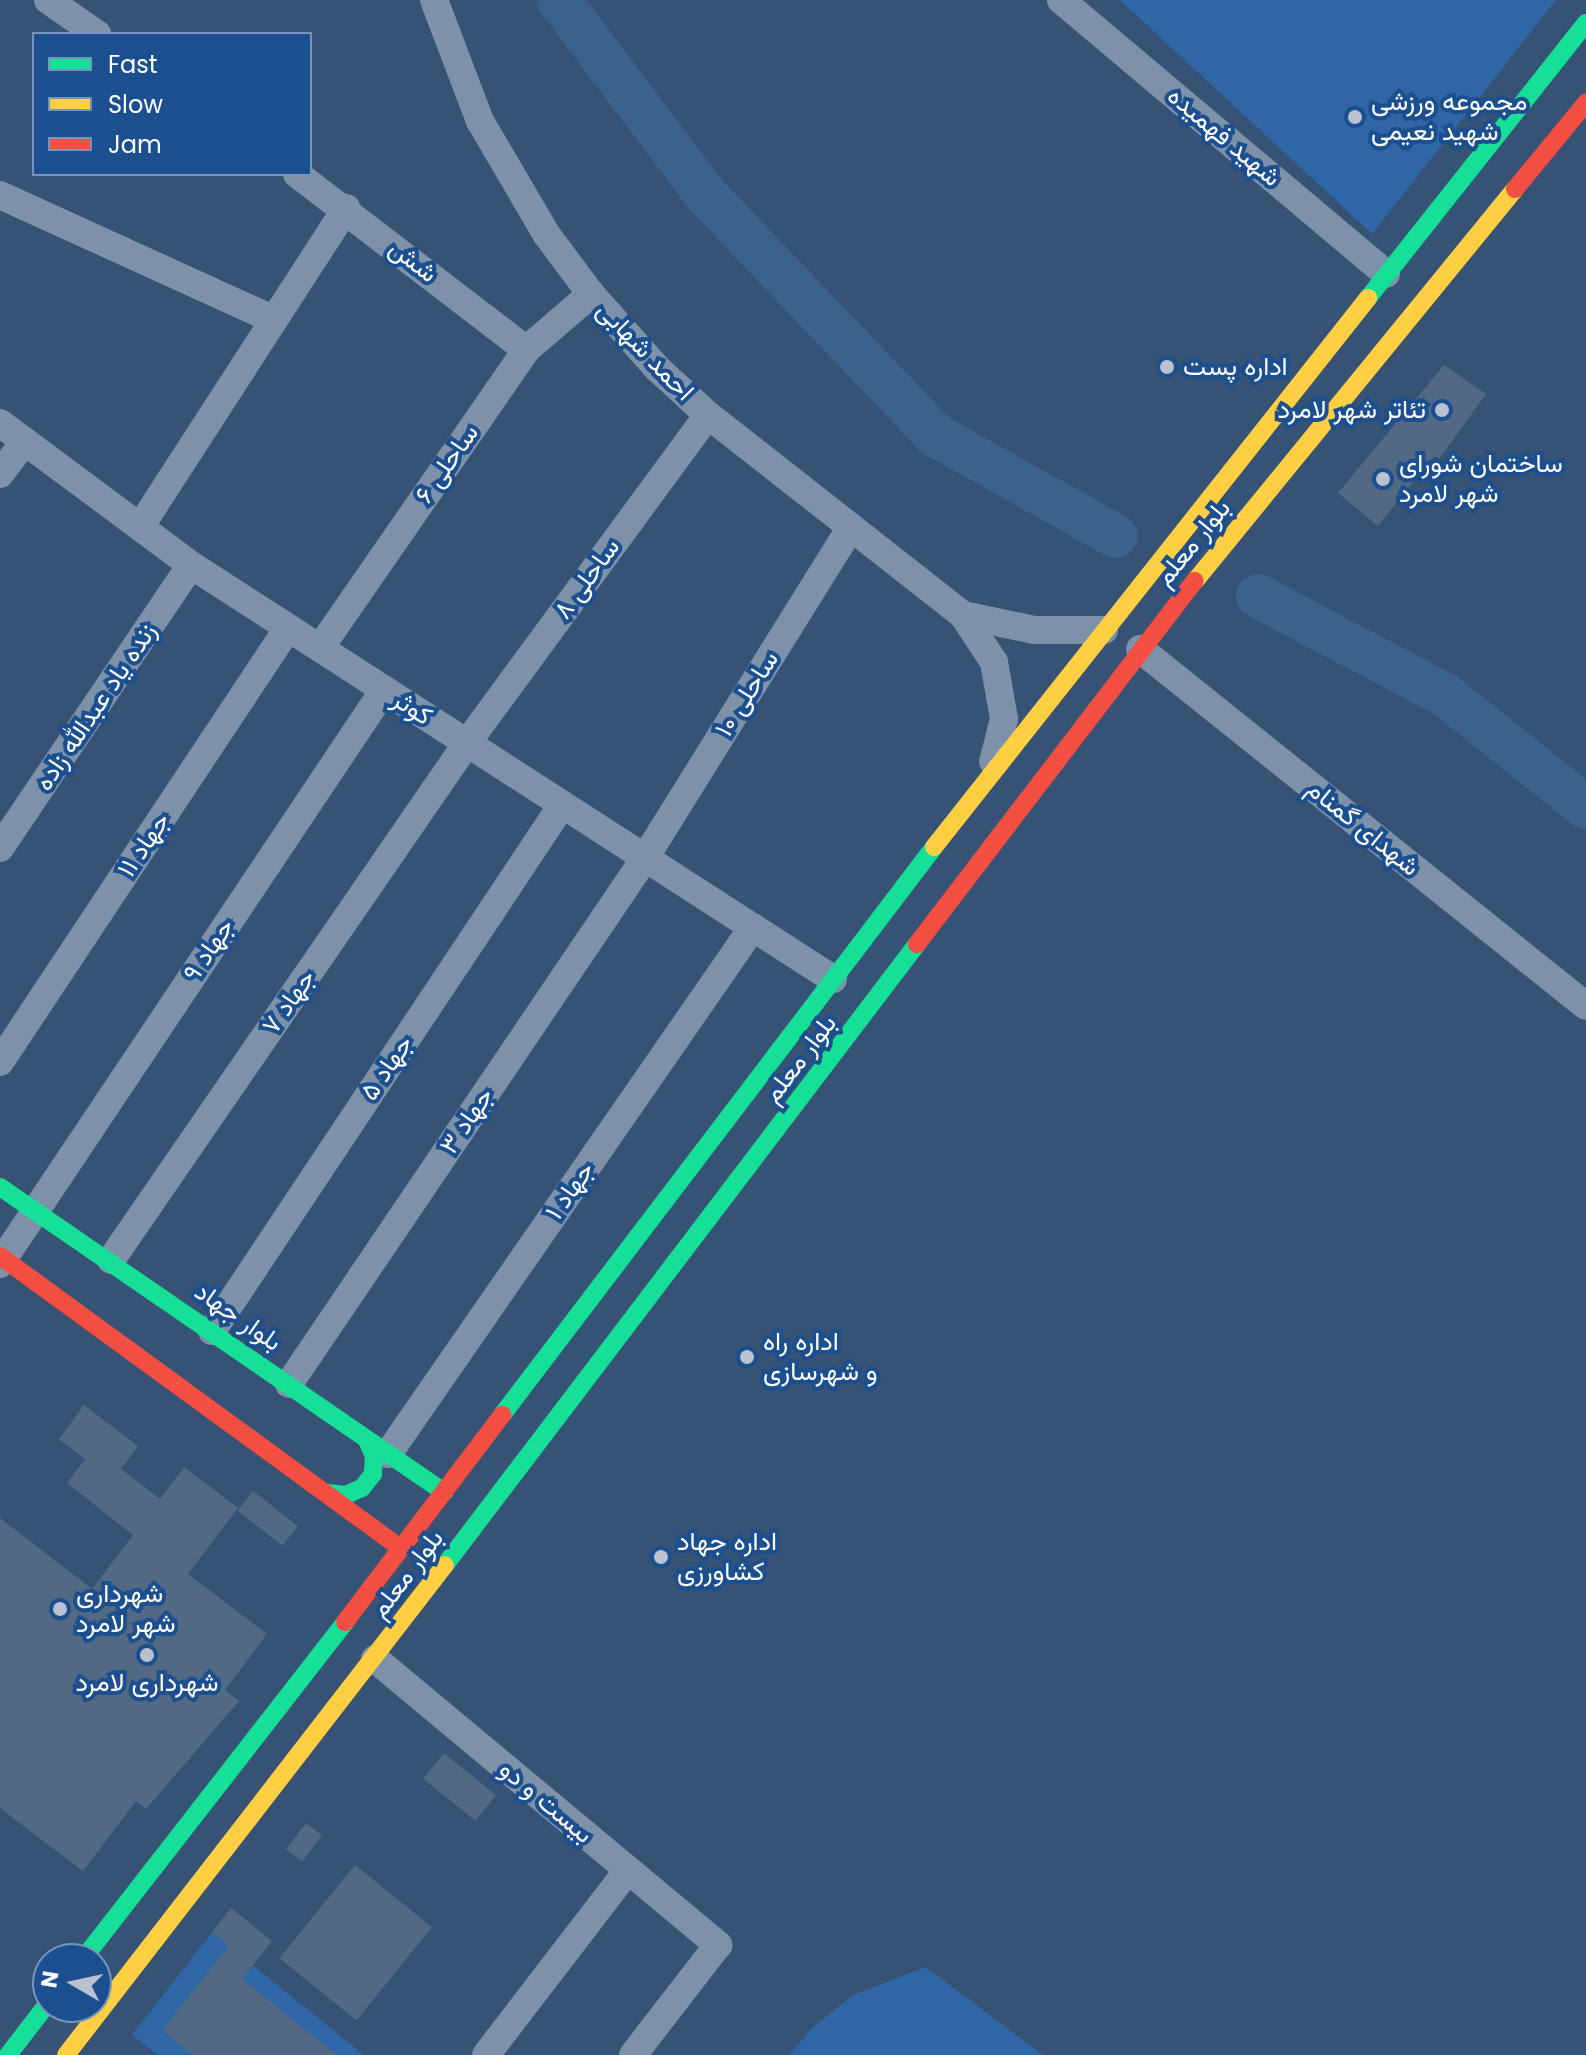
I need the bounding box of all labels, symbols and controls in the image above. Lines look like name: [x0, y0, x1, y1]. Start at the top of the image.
legend: [32, 32, 312, 176]
text: Fast: [108, 48, 158, 81]
street label: شهید فهمیده: [1161, 80, 1287, 194]
place label: مجموعه ورزشی شهید نعیمی: [1371, 86, 1527, 148]
text: Slow: [108, 88, 163, 121]
marker: مجموعه ورزشی شهید نعیمی: [1346, 108, 1364, 126]
text: Jam: [108, 128, 162, 161]
street label: شش: [383, 232, 443, 290]
street label: احمد شهابی: [590, 295, 700, 407]
place label: اداره پست: [1183, 351, 1288, 383]
marker: اداره پست: [1158, 358, 1176, 376]
place label: تئاتر شهر لامرد: [1277, 394, 1426, 426]
marker: تئاتر شهر لامرد: [1433, 401, 1451, 419]
street label: ساحلی ۶: [409, 418, 485, 510]
place label: ساختمان شورای شهر لامرد: [1399, 448, 1563, 510]
marker: ساختمان شورای شهر لامرد: [1374, 470, 1392, 488]
street label: بلوار معلم: [1149, 493, 1237, 593]
street label: ساحلی ۸: [547, 533, 627, 625]
street label: زنده یاد عبدالله زاده: [28, 617, 164, 797]
street label: ساحلی ۱۰: [709, 645, 785, 743]
street label: کوثر: [386, 684, 438, 732]
street label: شهدای گمنام: [1300, 773, 1426, 883]
street label: جهاد ۱۱: [111, 807, 177, 883]
street label: جهاد ۹: [177, 913, 241, 987]
street label: جهاد ۷: [256, 964, 322, 1040]
street label: بلوار معلم: [757, 1009, 843, 1109]
street label: جهاد ۵: [354, 1029, 420, 1107]
street label: جهاد ۳: [433, 1082, 501, 1160]
street label: جهاد ۱: [539, 1156, 601, 1226]
street label: بلوار جهاد: [189, 1276, 287, 1358]
place label: اداره راه و شهرسازی: [763, 1326, 878, 1388]
marker: اداره راه و شهرسازی: [738, 1348, 756, 1366]
street label: بلوار معلم: [364, 1524, 450, 1624]
place label: اداره جهاد کشاورزی: [677, 1526, 777, 1588]
marker: اداره جهاد کشاورزی: [652, 1548, 670, 1566]
place label: شهرداری شهر لامرد: [76, 1578, 176, 1640]
marker: شهرداری شهر لامرد: [51, 1600, 69, 1618]
marker: شهرداری لامرد: [138, 1646, 156, 1664]
place label: شهرداری لامرد: [75, 1667, 219, 1699]
street label: بیست و دو: [493, 1754, 599, 1850]
north arrow: [32, 1943, 112, 2023]
text: N: [33, 1969, 66, 1990]

